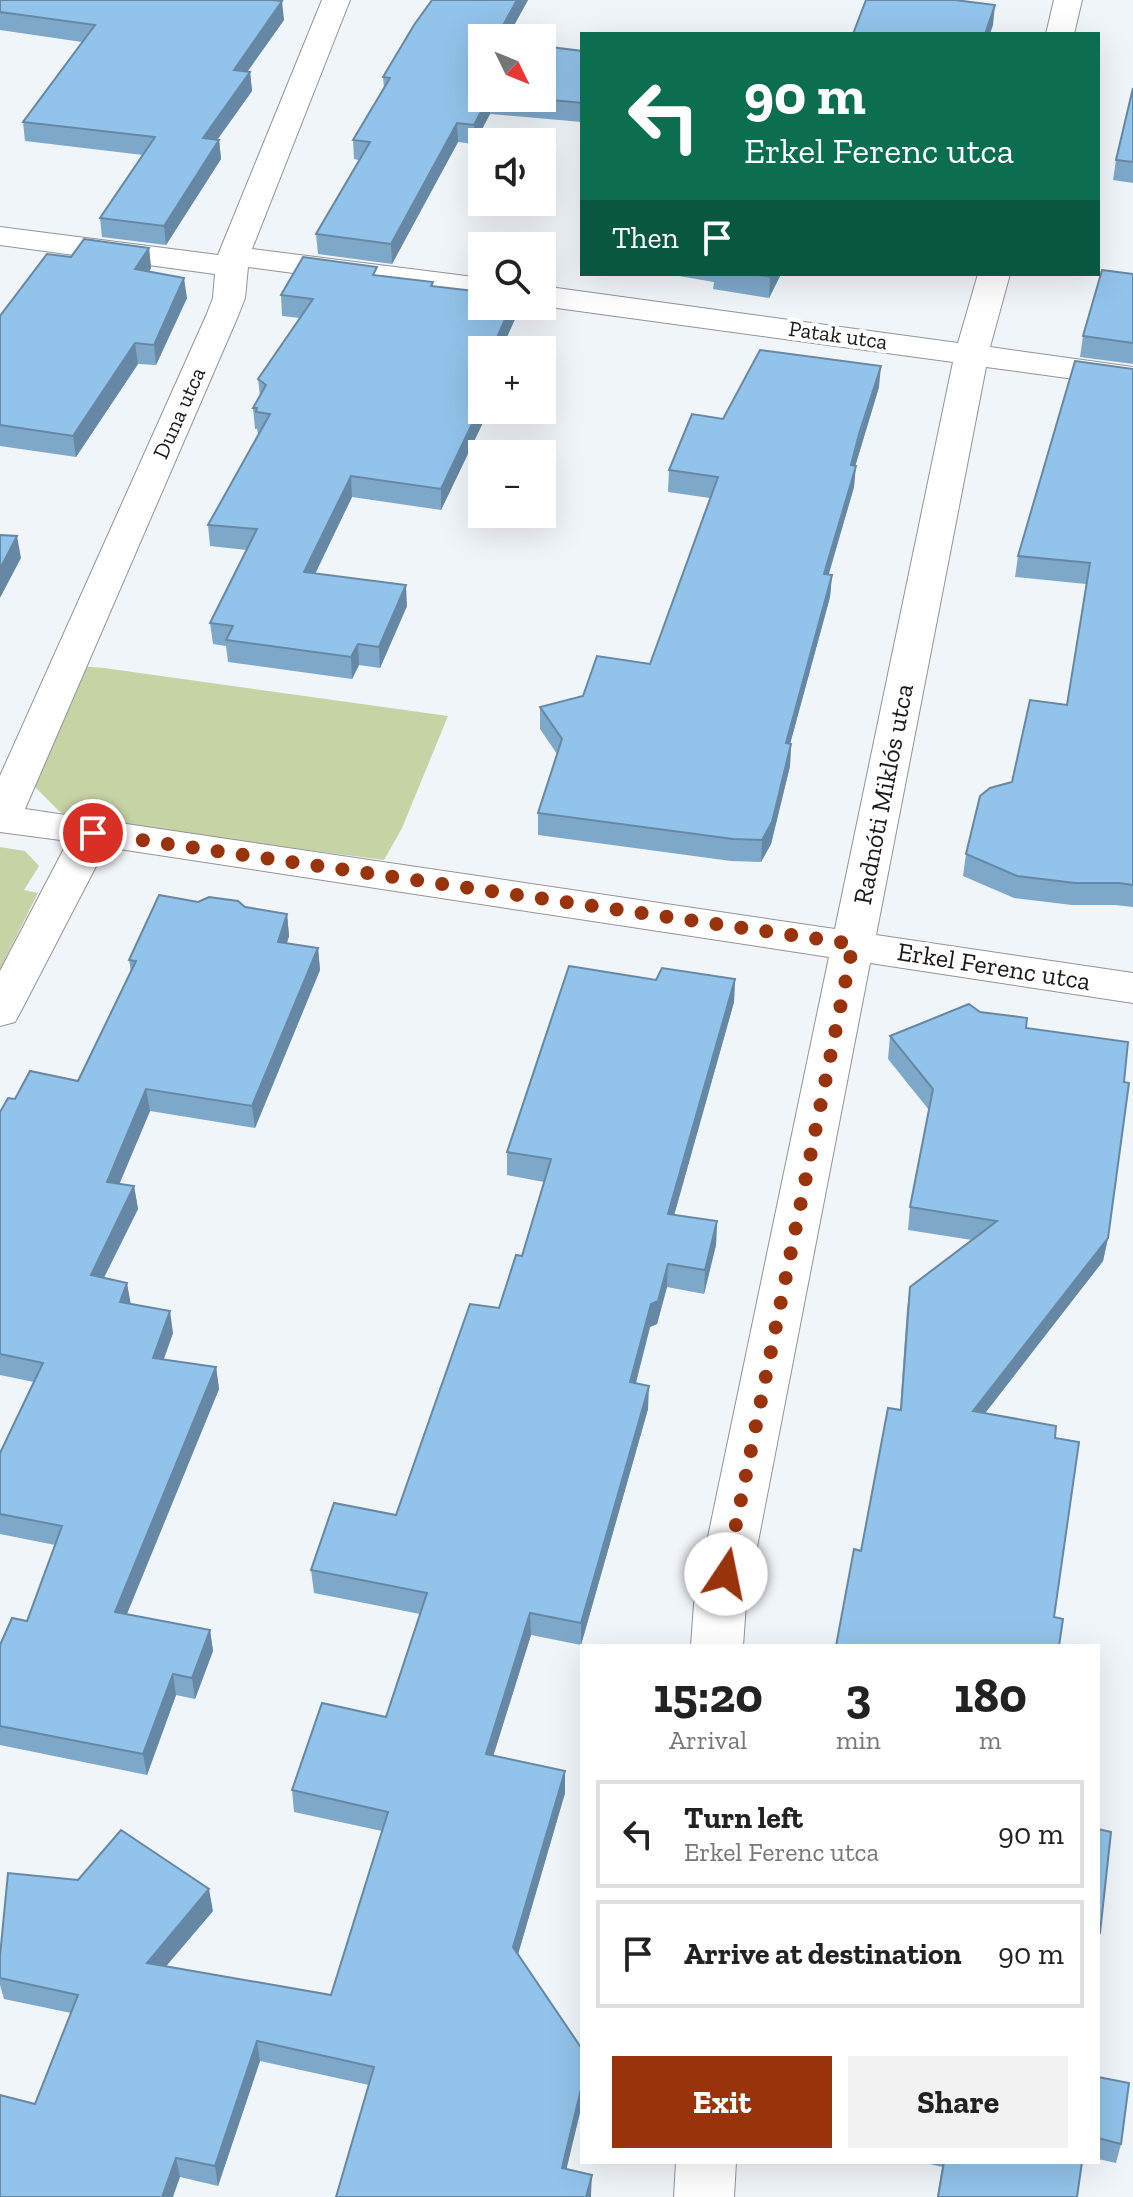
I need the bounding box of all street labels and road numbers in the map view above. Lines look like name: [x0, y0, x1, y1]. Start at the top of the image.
street label: Patak utca: [787, 315, 890, 355]
street label: Duna utca: [147, 363, 211, 463]
street label: Radnóti Miklós utca: [846, 681, 920, 907]
street label: Erkel Ferenc utca: [895, 935, 1093, 997]

